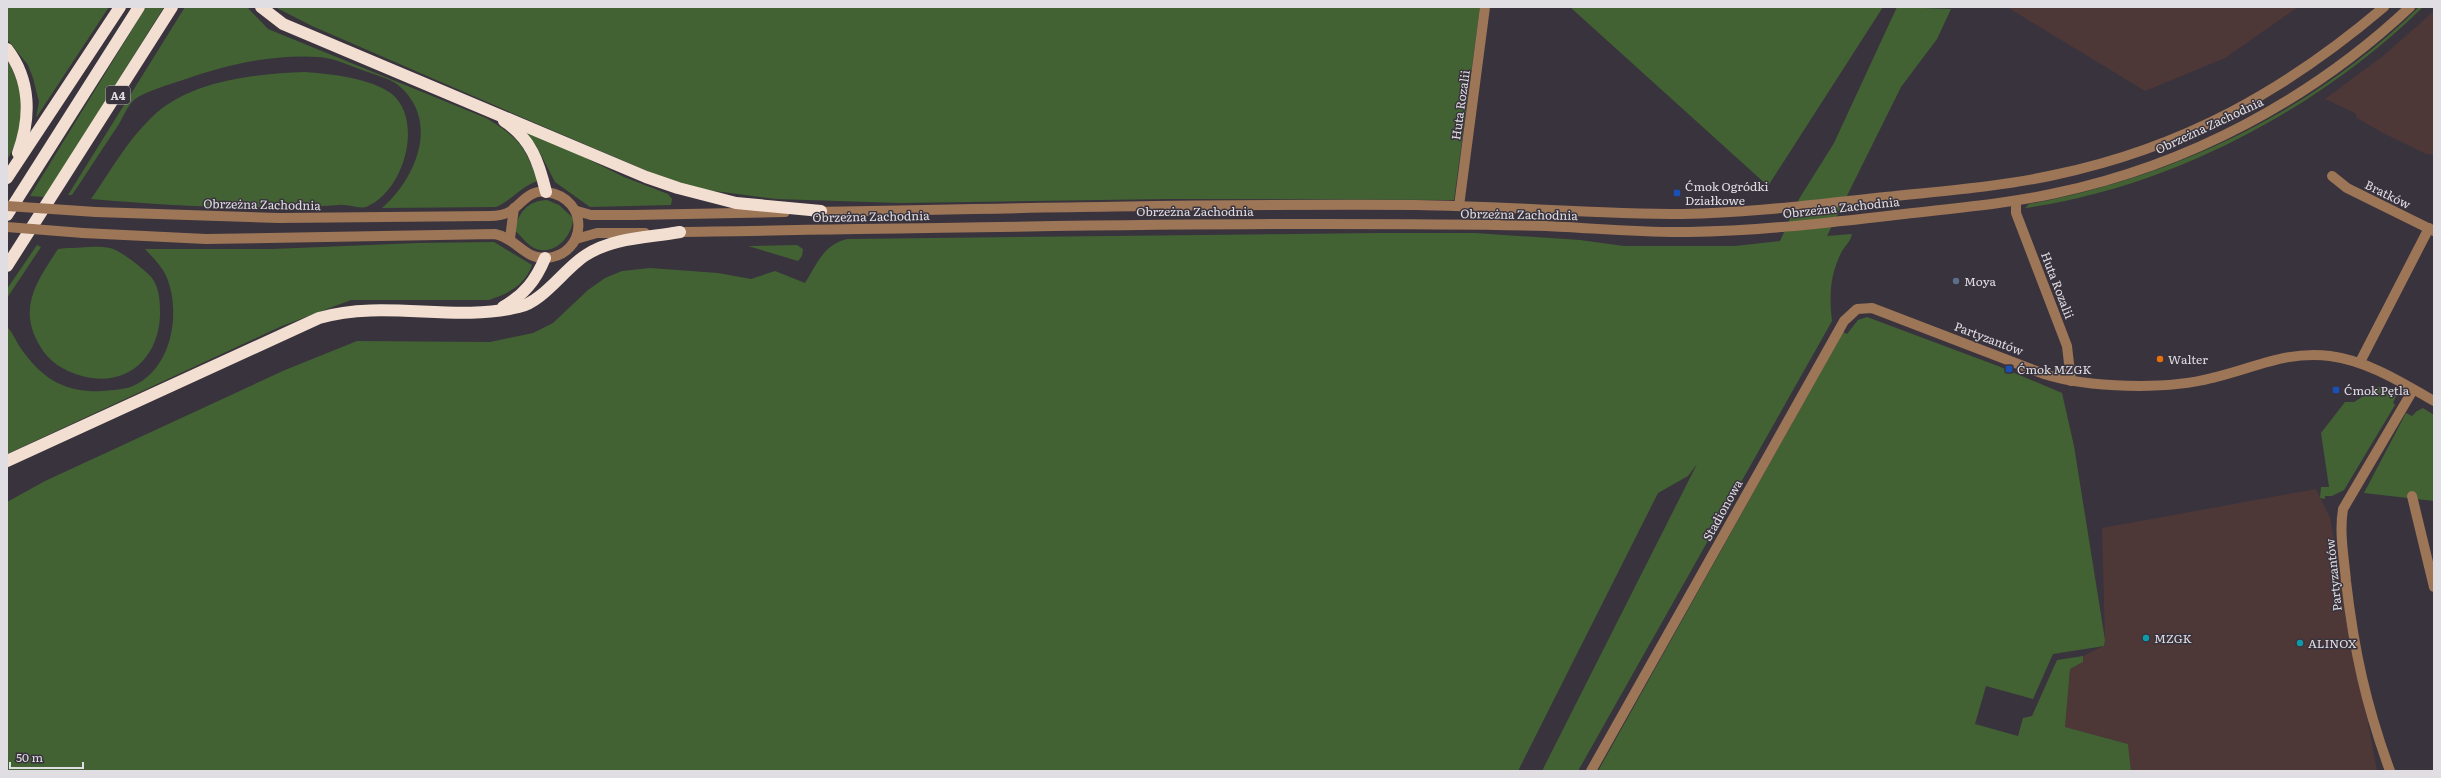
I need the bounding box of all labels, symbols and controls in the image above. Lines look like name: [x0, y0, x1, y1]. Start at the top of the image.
street label: Huta Rozalii: [1446, 69, 1474, 141]
road number: A4: [106, 86, 130, 104]
street label: Obrzeżna Zachodnia: [2152, 92, 2266, 158]
street label: Bratków: [2362, 175, 2415, 213]
place label: Ćmok Ogródki Działkowe: [1685, 177, 1769, 209]
marker: Ćmok Ogródki Działkowe: [1672, 188, 1682, 198]
street label: Obrzeżna Zachodnia: [1782, 192, 1901, 222]
street label: Obrzeżna Zachodnia: [203, 194, 321, 214]
street label: Obrzeżna Zachodnia: [1136, 202, 1254, 220]
street label: Obrzeżna Zachodnia: [1460, 204, 1578, 224]
street label: Obrzeżna Zachodnia: [812, 206, 930, 226]
street label: Huta Rozalii: [2037, 249, 2079, 321]
place label: Moya: [1964, 272, 1996, 290]
marker: Moya: [1951, 276, 1961, 286]
street label: Partyzantów: [1952, 317, 2027, 360]
place label: Walter: [2168, 350, 2208, 368]
marker: Walter: [2155, 354, 2165, 364]
place label: Ćmok MZGK: [2017, 360, 2091, 378]
marker: Ćmok MZGK: [2004, 364, 2014, 374]
place label: Ćmok Pętla: [2344, 381, 2410, 399]
marker: Ćmok Pętla: [2331, 385, 2341, 395]
street label: Stadionowa: [1698, 475, 1747, 544]
street label: Partyzantów: [2320, 537, 2346, 612]
place label: MZGK: [2154, 629, 2192, 647]
marker: MZGK: [2141, 633, 2151, 643]
place label: ALINOX: [2308, 634, 2357, 652]
marker: ALINOX: [2295, 638, 2305, 648]
scale bar: [10, 744, 83, 770]
text: 50 m: [16, 748, 43, 766]

